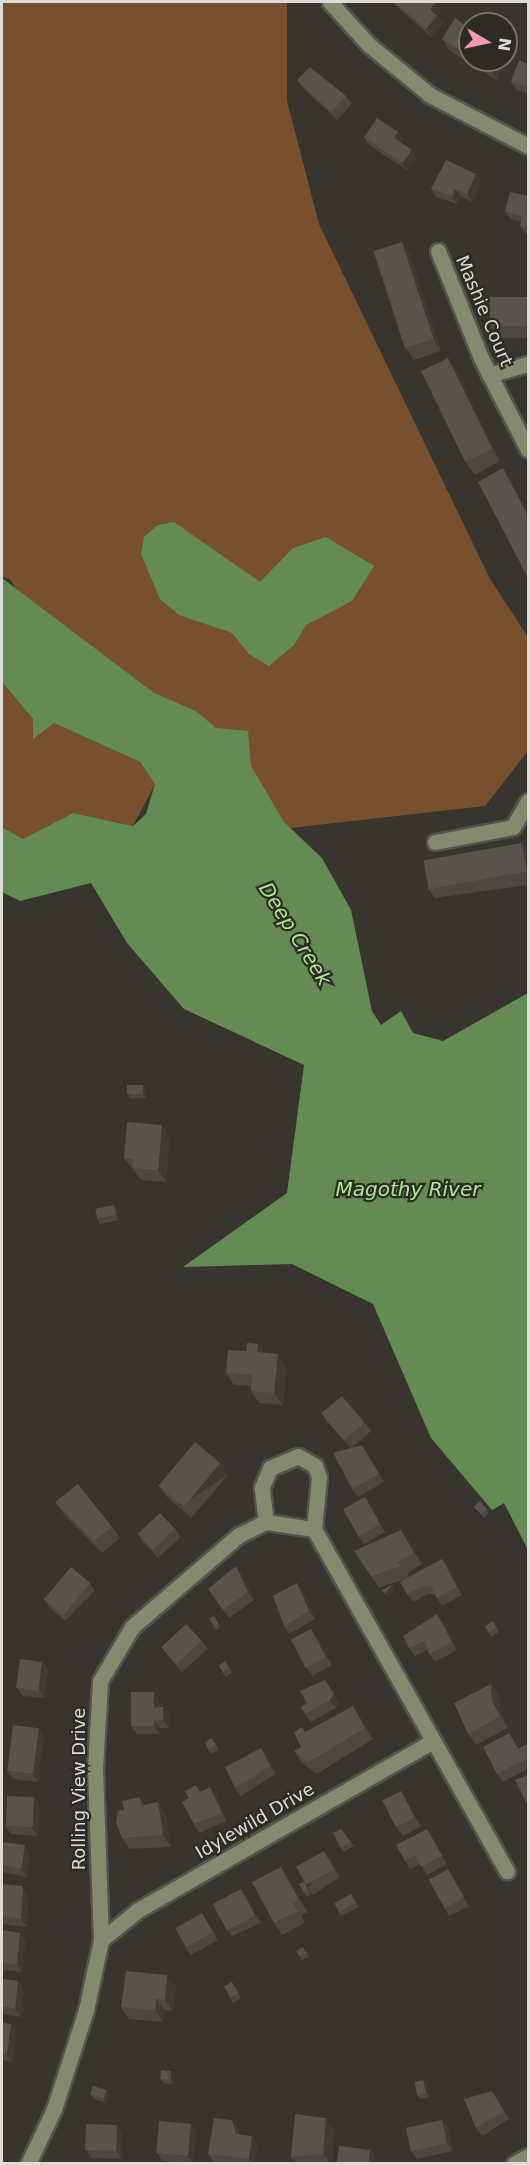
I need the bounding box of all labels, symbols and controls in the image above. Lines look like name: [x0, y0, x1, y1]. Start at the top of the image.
north arrow: [458, 12, 518, 72]
text: N: [494, 36, 515, 53]
street label: Mashie Court: [451, 252, 517, 370]
water label: Deep Creek: [254, 878, 336, 990]
water label: Magothy River: [336, 1177, 480, 1201]
street label: Rolling View Drive: [68, 1708, 90, 1870]
street label: Idylewild Drive: [192, 1778, 318, 1864]

